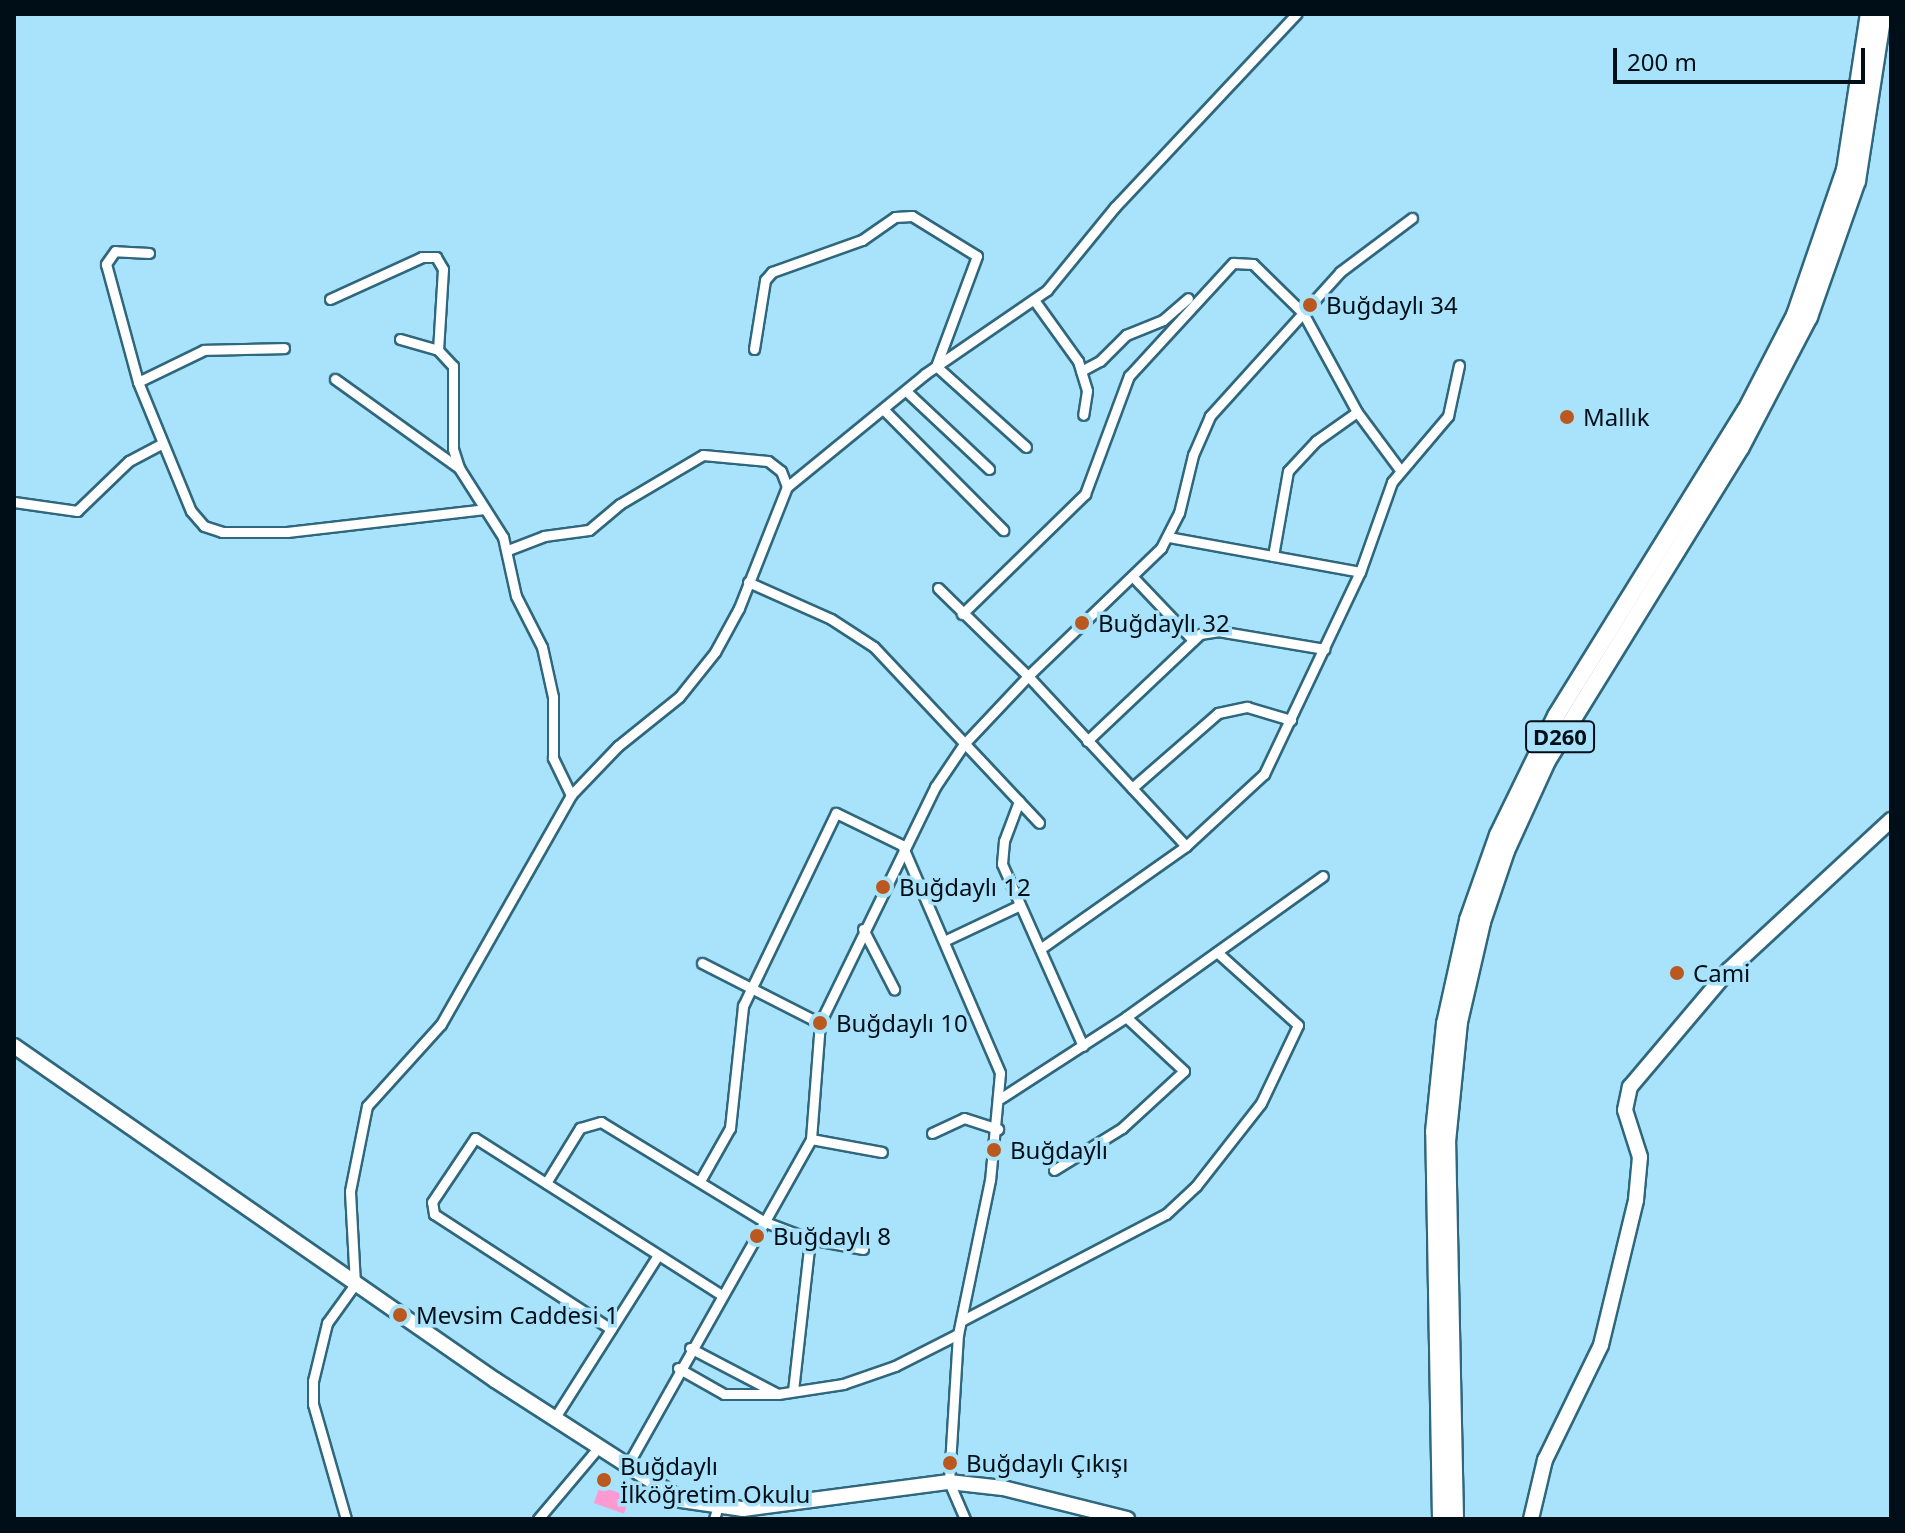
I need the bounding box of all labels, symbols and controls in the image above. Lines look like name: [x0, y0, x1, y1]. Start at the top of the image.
scale bar: [1617, 32, 1869, 82]
text: 200 m: [1627, 45, 1697, 78]
place label: Buğdaylı 34: [1326, 291, 1458, 319]
marker: Buğdaylı 34: [1301, 296, 1319, 314]
place label: Mallık: [1583, 403, 1650, 431]
marker: Mallık: [1558, 408, 1576, 426]
place label: Buğdaylı 32: [1098, 609, 1230, 637]
marker: Buğdaylı 32: [1073, 614, 1091, 632]
road number: D260: [1524, 719, 1596, 755]
place label: Buğdaylı 12: [899, 873, 1031, 901]
marker: Buğdaylı 12: [874, 878, 892, 896]
place label: Cami: [1693, 959, 1750, 987]
marker: Cami: [1668, 964, 1686, 982]
place label: Buğdaylı 10: [836, 1009, 968, 1037]
marker: Buğdaylı 10: [811, 1014, 829, 1032]
place label: Buğdaylı: [1010, 1136, 1108, 1164]
marker: Buğdaylı: [985, 1141, 1003, 1159]
place label: Buğdaylı 8: [773, 1222, 891, 1250]
marker: Buğdaylı 8: [748, 1227, 766, 1245]
place label: Mevsim Caddesi 1: [416, 1301, 619, 1329]
marker: Mevsim Caddesi 1: [391, 1306, 409, 1324]
place label: Buğdaylı Çıkışı: [966, 1449, 1128, 1477]
place label: Buğdaylı İlköğretim Okulu: [620, 1452, 810, 1508]
marker: Buğdaylı Çıkışı: [941, 1454, 959, 1472]
marker: Buğdaylı İlköğretim Okulu: [595, 1471, 613, 1489]

